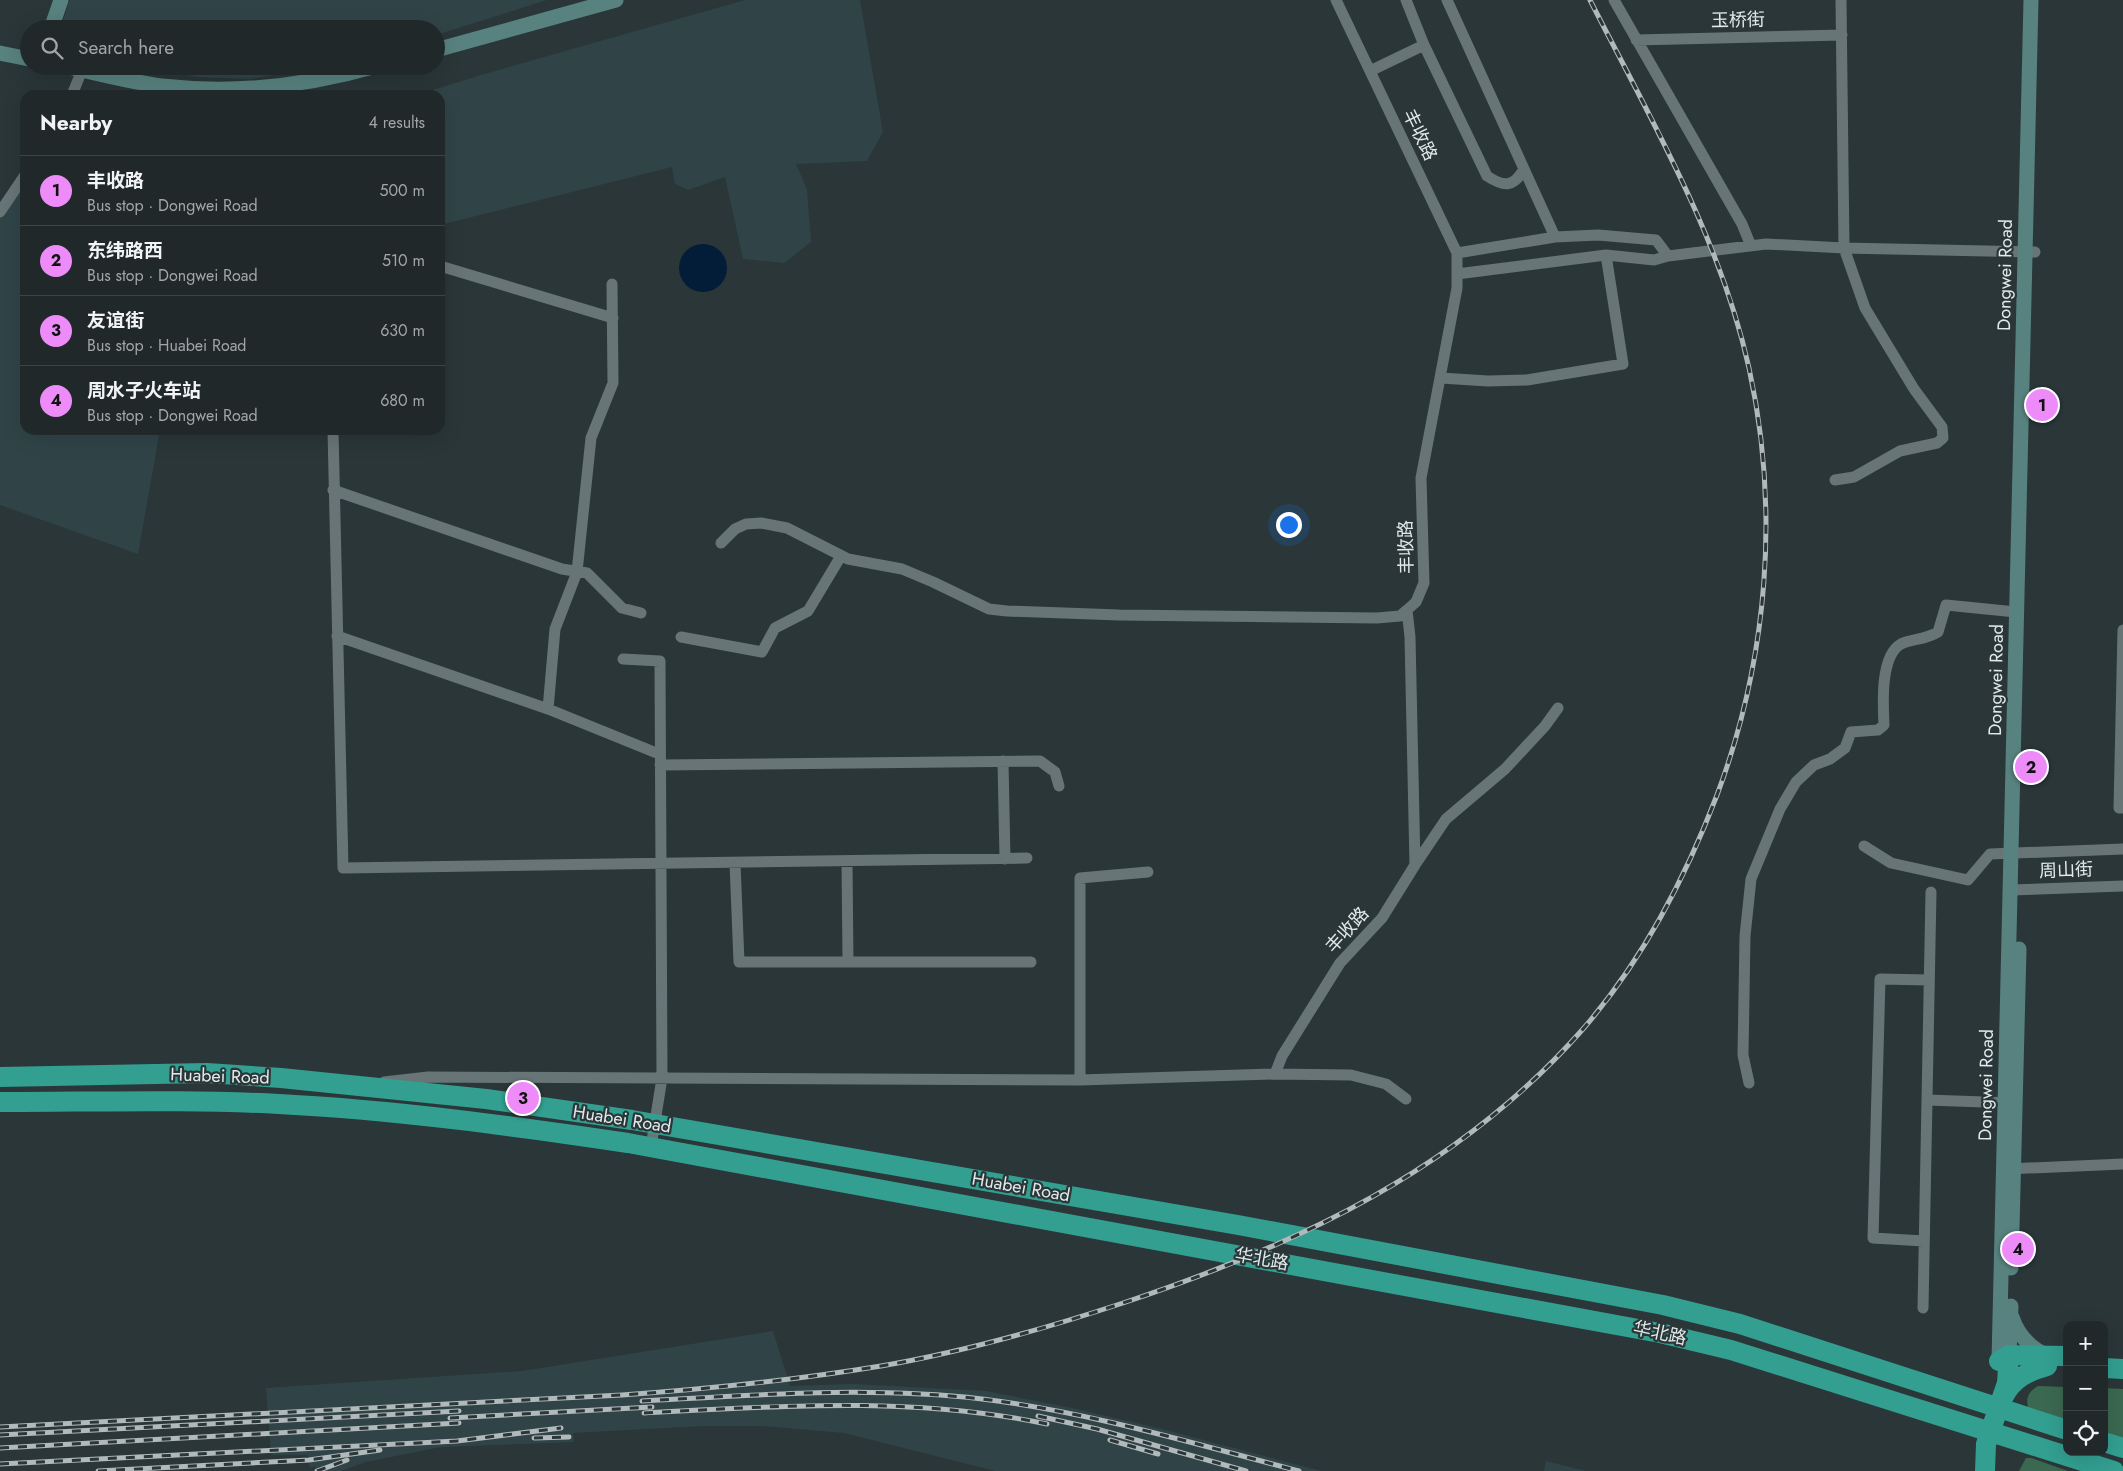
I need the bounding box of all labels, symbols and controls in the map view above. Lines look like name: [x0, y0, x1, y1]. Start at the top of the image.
street label: 玉桥街: [1711, 7, 1765, 33]
search box: [20, 20, 445, 75]
icon: search: [38, 34, 66, 62]
text: Search here: [78, 34, 174, 61]
street label: 丰收路: [1396, 105, 1444, 165]
text: Nearby: [40, 108, 112, 138]
text: 4 results: [369, 111, 425, 134]
text: 丰收路: [87, 167, 144, 194]
text: 1: [52, 179, 60, 202]
text: 500 m: [379, 179, 425, 202]
text: Bus stop · Dongwei Road: [87, 194, 258, 217]
street label: Dongwei Road: [1991, 219, 2019, 331]
text: 东纬路西: [87, 237, 163, 264]
text: 2: [51, 249, 61, 272]
text: 510 m: [382, 249, 425, 272]
text: Bus stop · Dongwei Road: [87, 264, 258, 287]
text: 友谊街: [87, 307, 144, 334]
text: 3: [51, 319, 61, 342]
text: 630 m: [380, 319, 425, 342]
text: Bus stop · Huabei Road: [87, 334, 247, 357]
text: 周水子火车站: [87, 377, 201, 404]
pin: 1: [2026, 386, 2058, 424]
text: 4: [50, 389, 62, 412]
text: 680 m: [380, 389, 425, 412]
text: Bus stop · Dongwei Road: [87, 404, 258, 427]
your location: [1276, 512, 1302, 538]
street label: 丰收路: [1393, 520, 1419, 574]
street label: Dongwei Road: [1982, 624, 2010, 736]
pin: 2: [2015, 748, 2047, 786]
street label: 周山街: [2039, 856, 2093, 884]
street label: 丰收路: [1319, 901, 1375, 959]
street label: Dongwei Road: [1972, 1029, 2000, 1141]
street label: Huabei Road: [170, 1061, 270, 1091]
pin: 3: [507, 1079, 539, 1117]
street label: Huabei Road: [571, 1098, 673, 1140]
street label: Huabei Road: [970, 1166, 1072, 1208]
pin: 4: [2002, 1230, 2034, 1268]
street label: 华北路: [1233, 1242, 1291, 1276]
street label: 华北路: [1631, 1315, 1689, 1351]
map controls: [2063, 1321, 2108, 1456]
button: +: [2063, 1321, 2108, 1366]
button: −: [2063, 1366, 2108, 1411]
button: locate: [2063, 1411, 2108, 1456]

